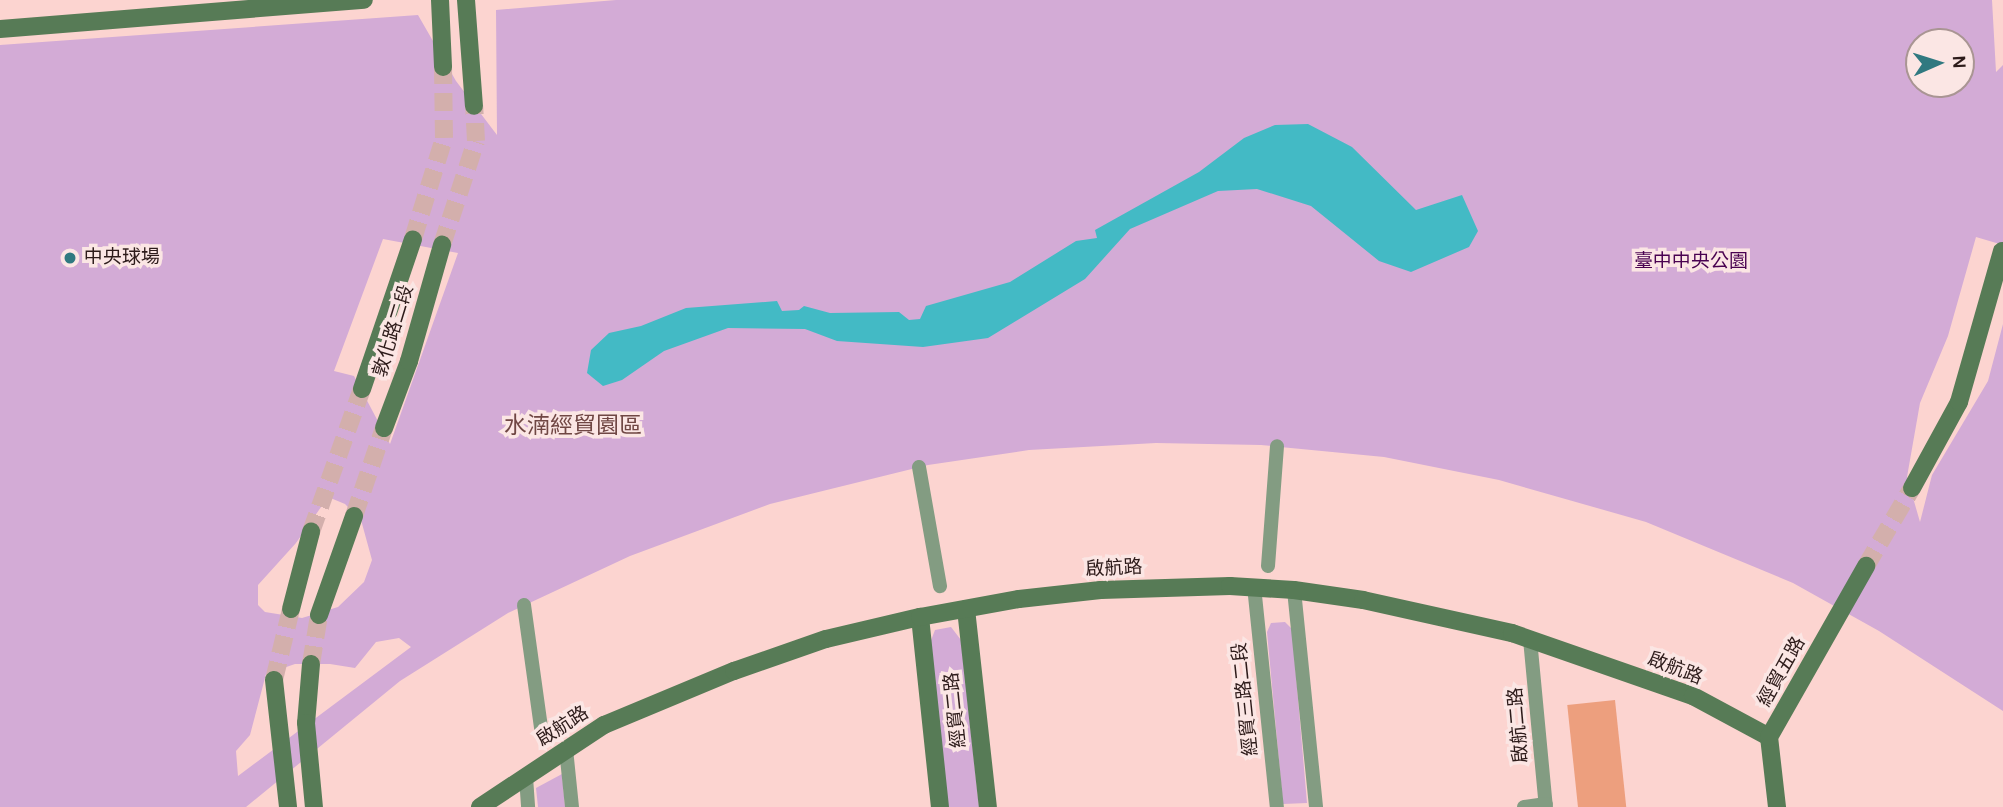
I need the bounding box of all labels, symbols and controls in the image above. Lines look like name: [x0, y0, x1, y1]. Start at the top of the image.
north arrow: [1905, 28, 1975, 98]
text: N: [1948, 55, 1970, 69]
place label: 中央球場: [84, 247, 160, 269]
marker: 中央球場: [62, 250, 78, 266]
park label: 臺中中央公園: [1634, 251, 1748, 273]
street label: 敦化路二段: [369, 282, 419, 380]
district label: 水湳經貿園區: [504, 412, 642, 440]
street label: 啟航路: [1085, 556, 1143, 582]
street label: 經貿五路: [1754, 633, 1810, 711]
street label: 經貿三路二段: [1229, 641, 1263, 757]
street label: 啟航路: [1644, 648, 1706, 690]
street label: 經貿二路: [941, 671, 971, 749]
street label: 啟航二路: [1504, 686, 1534, 764]
street label: 啟航路: [533, 702, 593, 752]

